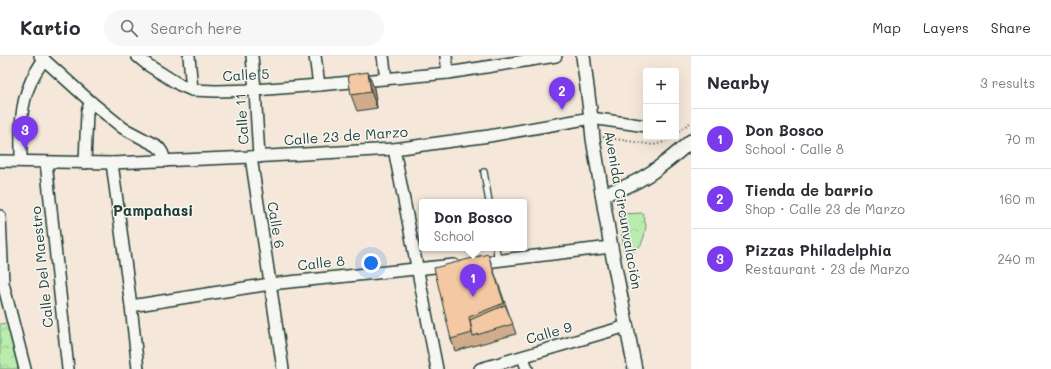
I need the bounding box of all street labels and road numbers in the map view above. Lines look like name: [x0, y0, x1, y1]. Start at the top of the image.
street label: Calle 5: [222, 64, 270, 85]
street label: Calle 11: [230, 93, 253, 145]
street label: Calle 23 de Marzo: [283, 122, 409, 149]
street label: Avenida Circunvalación: [600, 129, 647, 291]
street label: Calle 6: [263, 200, 290, 250]
street label: Calle Del Maestro: [26, 205, 57, 329]
street label: Calle 8: [296, 251, 345, 274]
street label: Calle 9: [524, 317, 574, 348]

